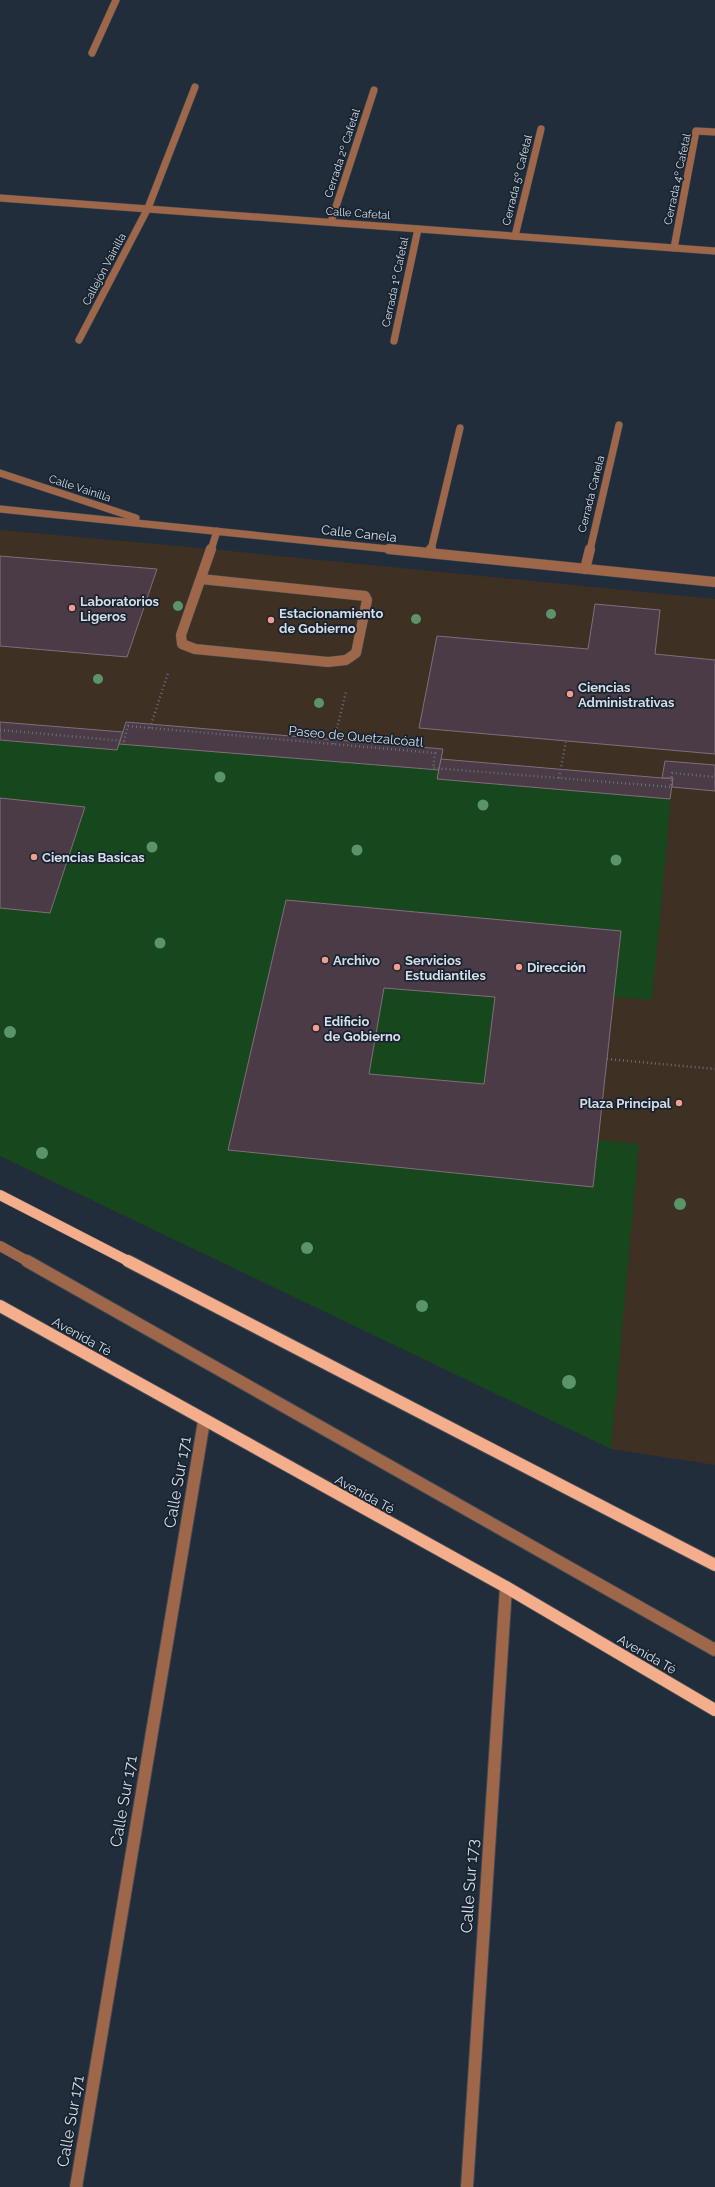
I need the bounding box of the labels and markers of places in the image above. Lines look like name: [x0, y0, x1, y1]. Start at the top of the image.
place label: Laboratorios Ligeros: [80, 594, 160, 624]
marker: Laboratorios Ligeros: [67, 603, 77, 613]
place label: Estacionamiento de Gobierno: [279, 606, 383, 636]
marker: Estacionamiento de Gobierno: [266, 615, 276, 625]
place label: Ciencias Administrativas: [578, 680, 675, 710]
marker: Ciencias Administrativas: [565, 689, 575, 699]
place label: Ciencias Basicas: [42, 850, 145, 865]
marker: Ciencias Basicas: [29, 852, 39, 862]
place label: Archivo: [333, 953, 380, 968]
place label: Servicios Estudiantiles: [405, 953, 486, 983]
marker: Archivo: [320, 955, 330, 965]
place label: Dirección: [527, 960, 586, 975]
marker: Servicios Estudiantiles: [392, 962, 402, 972]
marker: Dirección: [514, 962, 524, 972]
place label: Edificio de Gobierno: [324, 1014, 401, 1044]
marker: Edificio de Gobierno: [311, 1023, 321, 1033]
place label: Plaza Principal: [580, 1096, 672, 1111]
marker: Plaza Principal: [674, 1098, 684, 1108]

